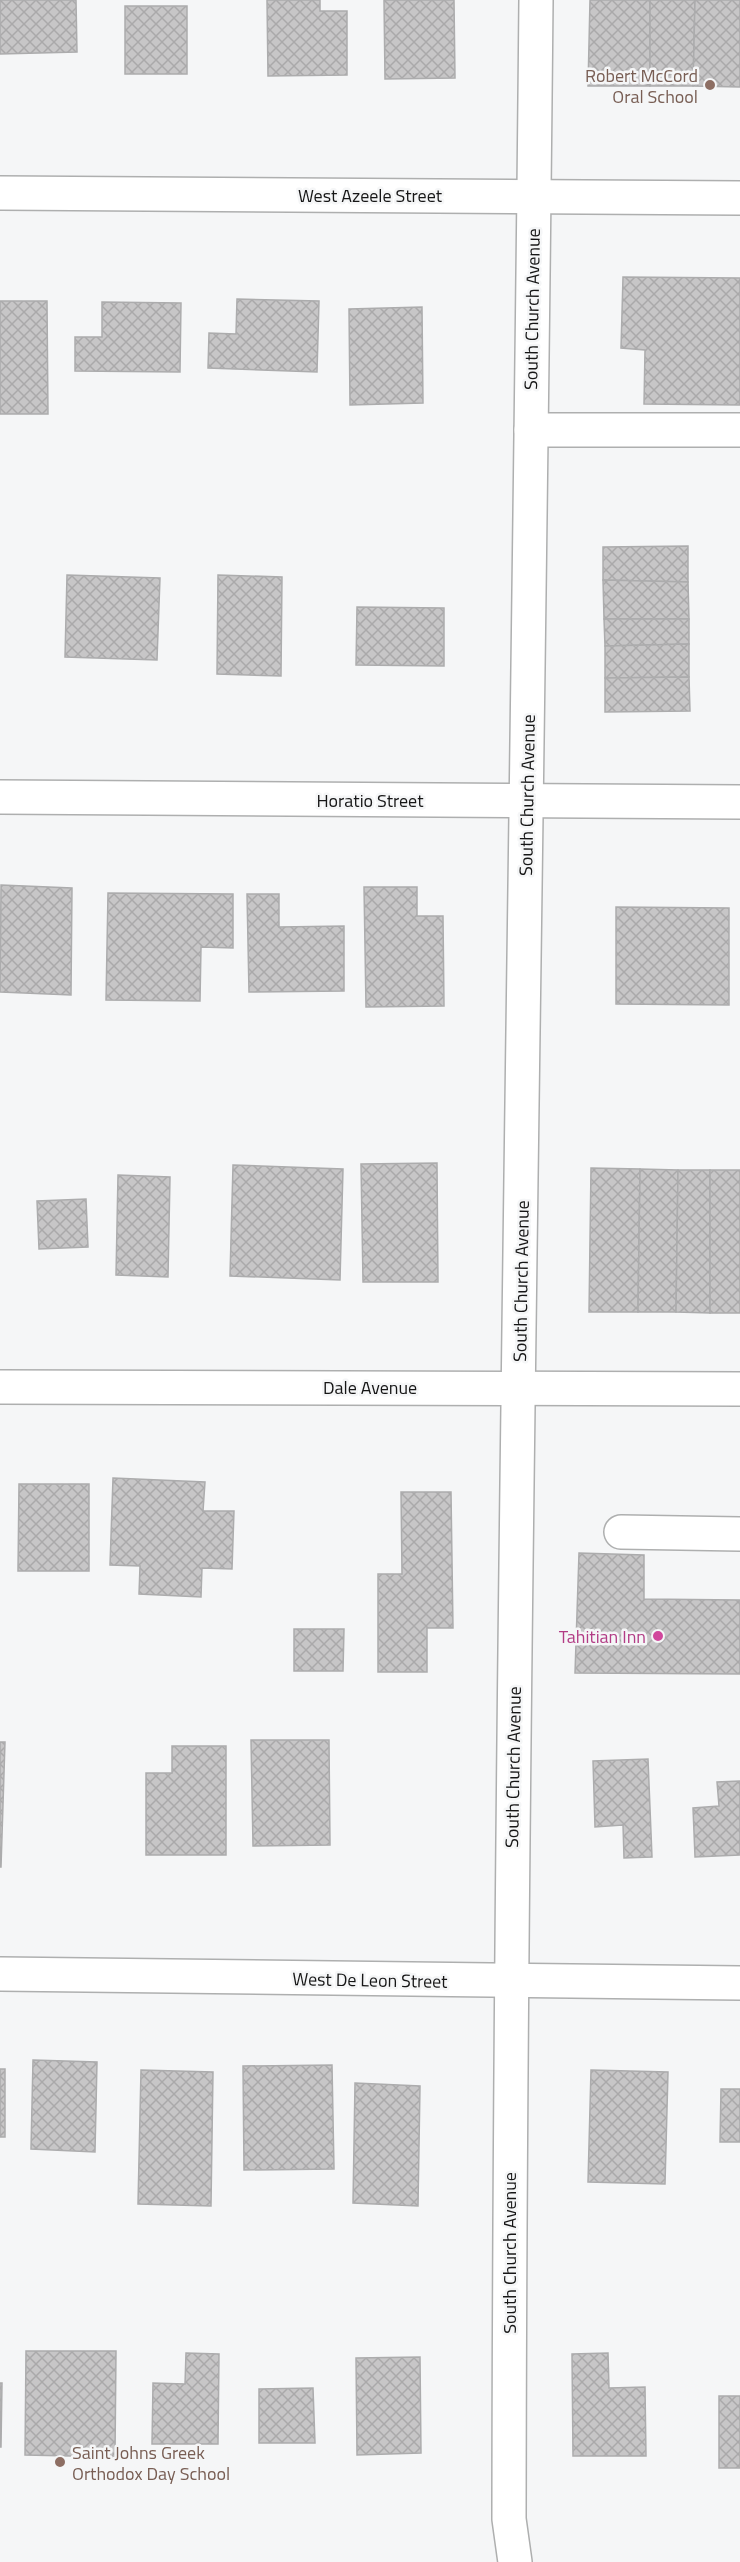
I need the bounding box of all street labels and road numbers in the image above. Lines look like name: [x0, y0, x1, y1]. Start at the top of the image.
street label: West Azeele Street: [298, 182, 443, 209]
street label: South Church Avenue: [517, 228, 547, 390]
street label: South Church Avenue: [512, 714, 542, 876]
street label: Horatio Street: [317, 787, 424, 814]
street label: South Church Avenue: [506, 1200, 536, 1362]
street label: Dale Avenue: [323, 1374, 417, 1401]
street label: South Church Avenue: [498, 1686, 528, 1848]
street label: West De Leon Street: [292, 1965, 448, 1995]
street label: South Church Avenue: [496, 2172, 523, 2334]

